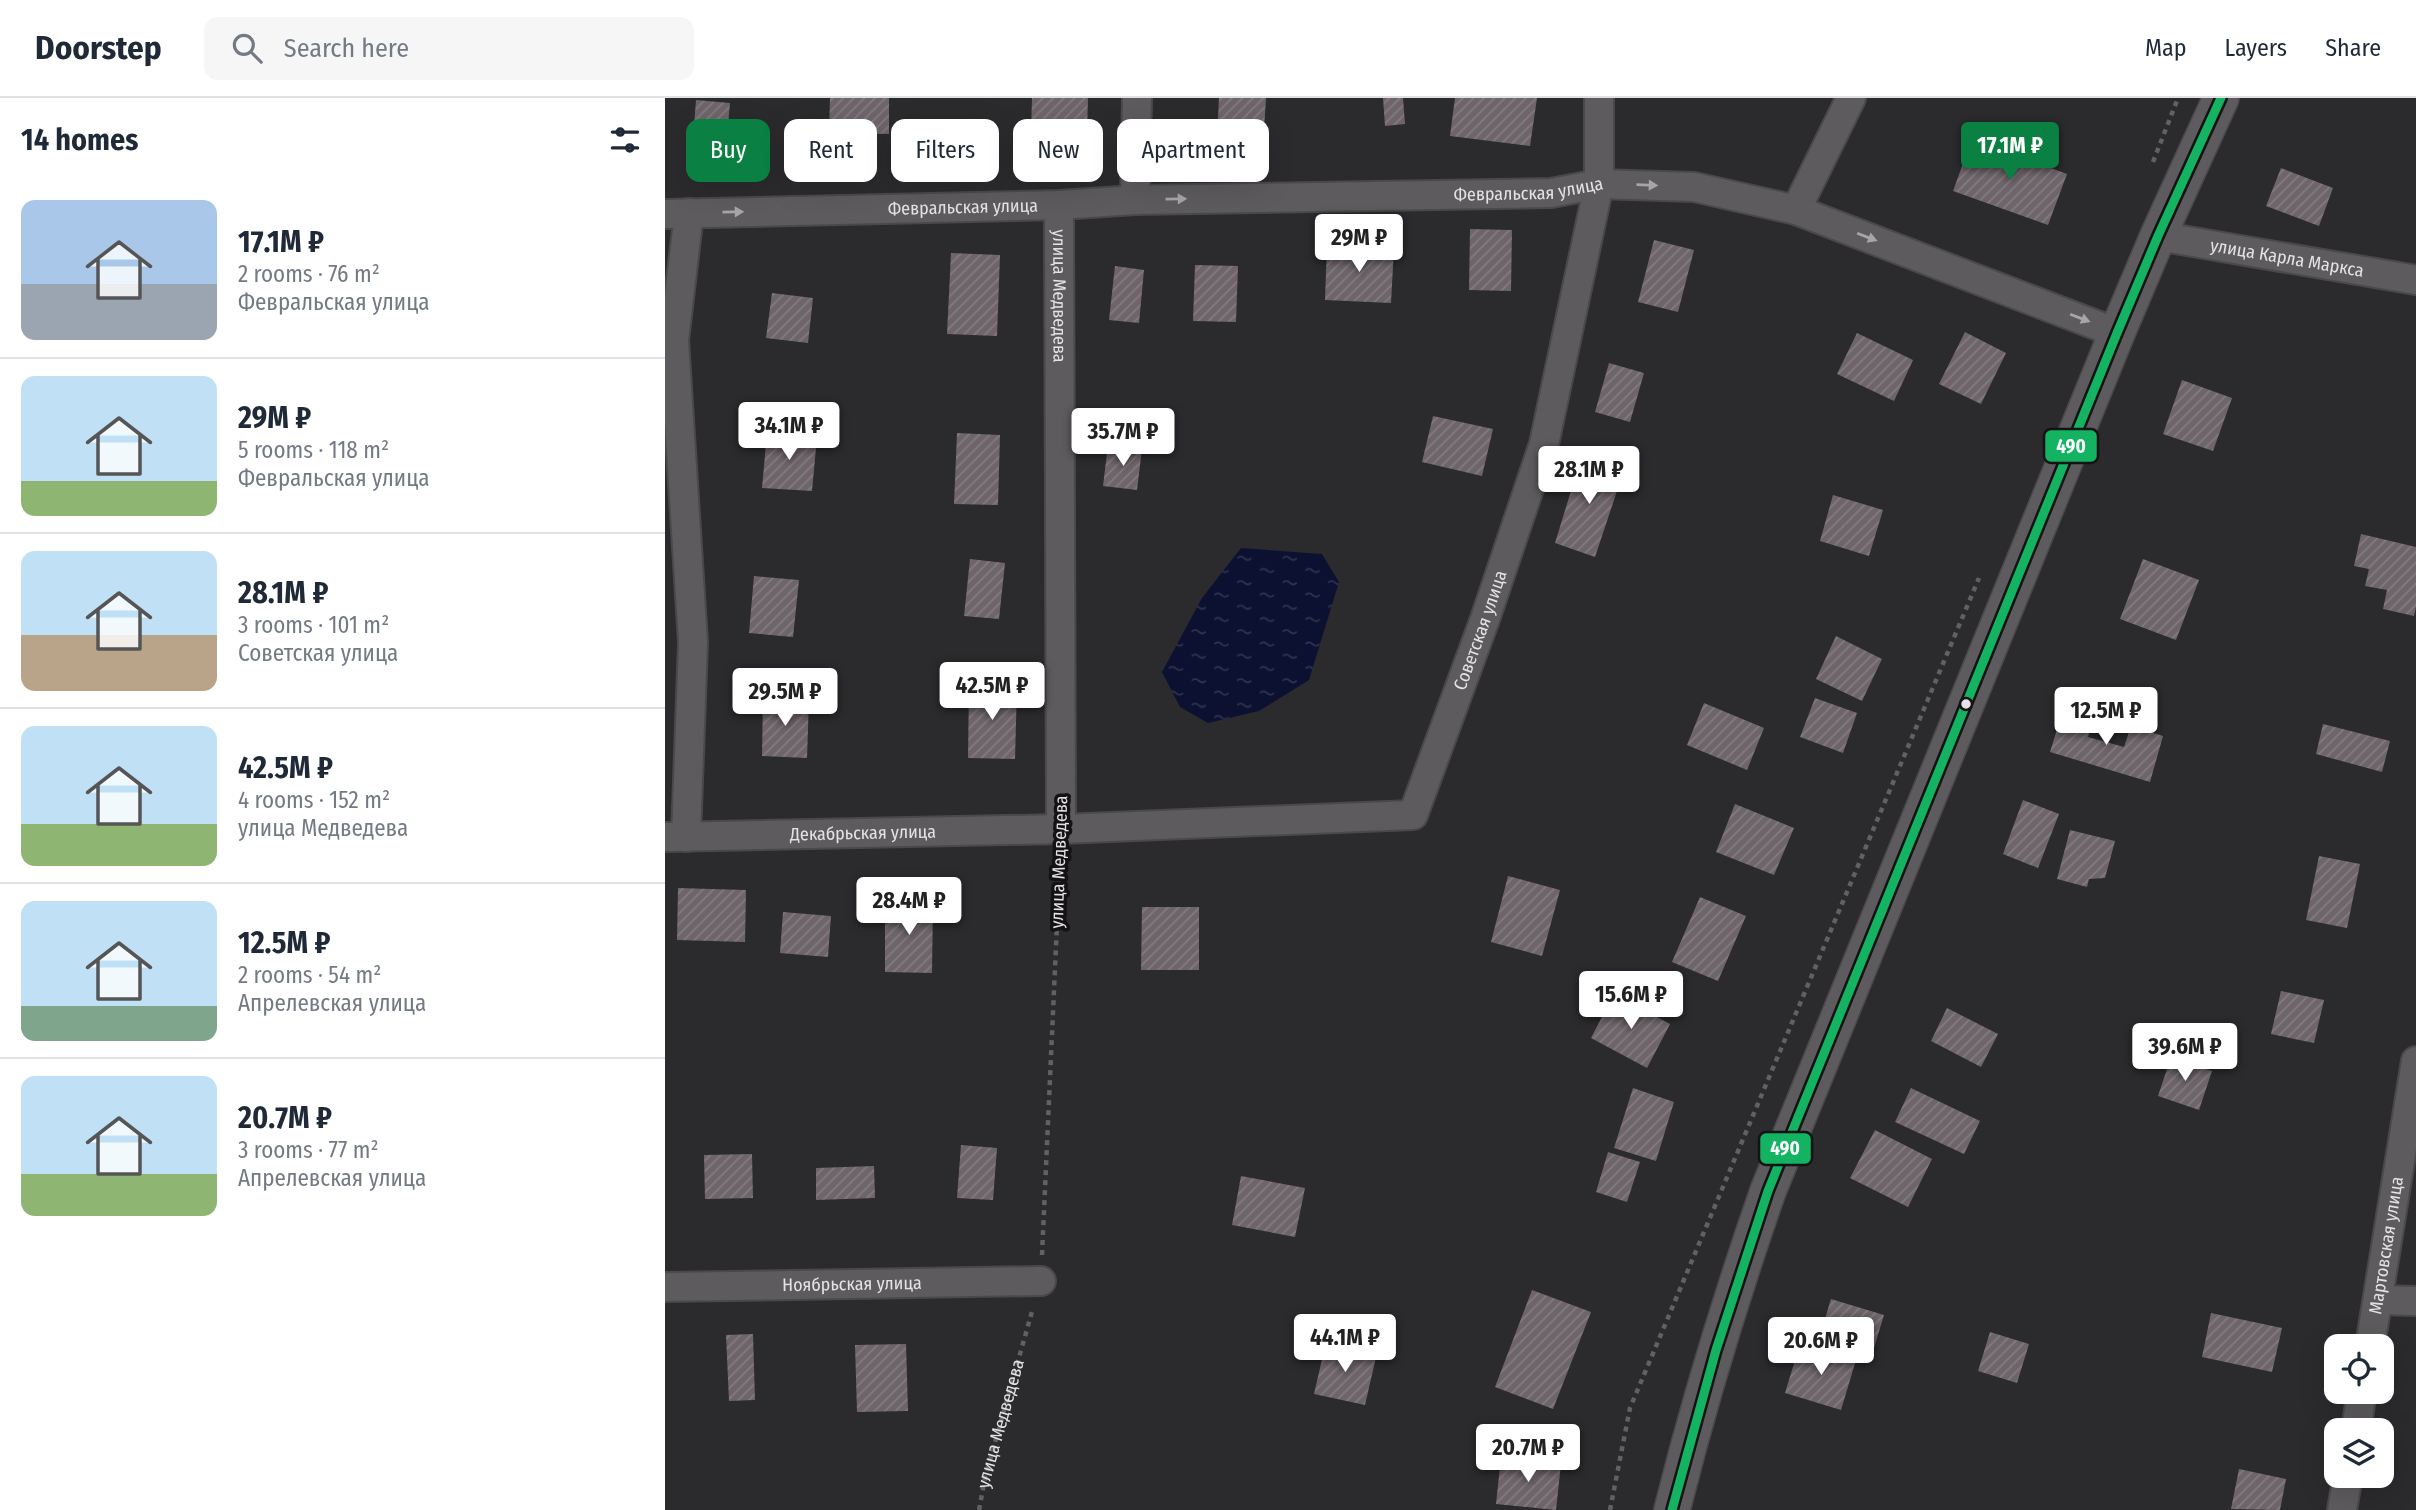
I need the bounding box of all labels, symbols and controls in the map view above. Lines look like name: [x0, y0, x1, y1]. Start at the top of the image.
search box: [204, 17, 694, 80]
text: Doorstep: [35, 28, 162, 68]
icon: search: [228, 29, 266, 67]
text: Search here: [284, 33, 409, 64]
text: Map: [2145, 34, 2187, 62]
text: Layers: [2225, 34, 2287, 62]
text: Share: [2325, 34, 2381, 62]
chip: Buy: [686, 119, 770, 182]
chip: Rent: [784, 119, 877, 182]
chip: Filters: [891, 119, 999, 182]
chip: New: [1013, 119, 1103, 182]
chip: Apartment: [1117, 119, 1269, 182]
icon: filters: [606, 121, 644, 159]
text: 14 homes: [21, 122, 138, 158]
pin: 17.1M ₽: [1945, 122, 2075, 182]
text: 17.1M ₽: [1977, 131, 2043, 159]
street label: Февральская улица: [1453, 172, 1605, 206]
one-way arrow: [1637, 180, 1659, 191]
street label: Февральская улица: [888, 194, 1038, 220]
one-way arrow: [1165, 194, 1187, 205]
one-way arrow: [722, 206, 744, 218]
pin: 29M ₽: [1310, 214, 1408, 274]
text: 29M ₽: [1331, 223, 1387, 251]
text: 17.1M ₽: [238, 224, 324, 260]
icon: home: [77, 228, 161, 312]
street label: улица Медведева: [1048, 229, 1071, 363]
one-way arrow: [1857, 231, 1878, 242]
street label: улица Карла Маркса: [2209, 234, 2366, 282]
text: 2 rooms · 76 m²: [238, 260, 380, 288]
text: Февральская улица: [238, 288, 430, 316]
one-way arrow: [2070, 312, 2091, 323]
text: 29M ₽: [238, 400, 311, 436]
pin: 34.1M ₽: [724, 402, 854, 462]
icon: home: [77, 404, 161, 488]
pin: 35.7M ₽: [1058, 408, 1188, 468]
text: 34.1M ₽: [754, 411, 824, 439]
text: 35.7M ₽: [1087, 417, 1159, 445]
line badge: 490: [2044, 429, 2098, 463]
text: 490: [2056, 435, 2086, 458]
text: 5 rooms · 118 m²: [238, 436, 389, 464]
pin: 28.1M ₽: [1524, 446, 1654, 506]
text: 28.1M ₽: [1554, 455, 1624, 483]
text: Февральская улица: [238, 464, 430, 492]
street label: Советская улица: [1449, 567, 1512, 693]
text: 28.1M ₽: [238, 575, 328, 611]
icon: home: [77, 579, 161, 663]
text: 3 rooms · 101 m²: [238, 611, 389, 639]
text: Советская улица: [238, 639, 398, 667]
pin: 42.5M ₽: [927, 662, 1057, 722]
pin: 29.5M ₽: [720, 668, 850, 728]
text: 42.5M ₽: [956, 671, 1028, 699]
text: 29.5M ₽: [748, 677, 822, 705]
pin: 12.5M ₽: [2041, 688, 2171, 747]
text: 12.5M ₽: [2071, 696, 2141, 724]
unlabelled marker: [1959, 697, 1973, 711]
text: 42.5M ₽: [238, 750, 333, 786]
icon: home: [77, 754, 161, 838]
text: 4 rooms · 152 m²: [238, 786, 390, 814]
street label: улица Медведева: [1046, 795, 1072, 929]
text: улица Медведева: [238, 814, 408, 842]
street label: Декабрьская улица: [789, 821, 936, 845]
pin: 28.4M ₽: [844, 878, 974, 937]
text: 28.4M ₽: [872, 886, 946, 914]
text: 12.5M ₽: [238, 925, 331, 961]
icon: home: [77, 929, 161, 1013]
text: 2 rooms · 54 m²: [238, 961, 381, 989]
pin: 15.6M ₽: [1566, 972, 1696, 1031]
text: 15.6M ₽: [1595, 980, 1667, 1008]
text: Апрелевская улица: [238, 989, 426, 1017]
pin: 39.6M ₽: [2120, 1024, 2250, 1083]
text: 39.6M ₽: [2148, 1032, 2222, 1060]
text: 20.7M ₽: [238, 1100, 332, 1136]
icon: home: [77, 1104, 161, 1188]
line badge: 490: [1759, 1132, 1812, 1165]
text: 3 rooms · 77 m²: [238, 1136, 379, 1164]
text: 490: [1770, 1137, 1800, 1160]
text: Апрелевская улица: [238, 1164, 426, 1192]
street label: Мартовская улица: [2364, 1175, 2408, 1316]
street label: Ноябрьская улица: [782, 1272, 922, 1296]
pin: 44.1M ₽: [1280, 1314, 1410, 1374]
pin: 20.6M ₽: [1756, 1318, 1886, 1377]
text: 44.1M ₽: [1310, 1323, 1380, 1351]
text: 20.6M ₽: [1784, 1326, 1858, 1354]
map controls: [2324, 1334, 2394, 1488]
button: locate: [2324, 1334, 2394, 1404]
street label: улица Медведева: [972, 1356, 1029, 1490]
button: layers: [2324, 1418, 2394, 1488]
pin: 20.7M ₽: [1463, 1424, 1593, 1484]
text: 20.7M ₽: [1492, 1433, 1564, 1461]

